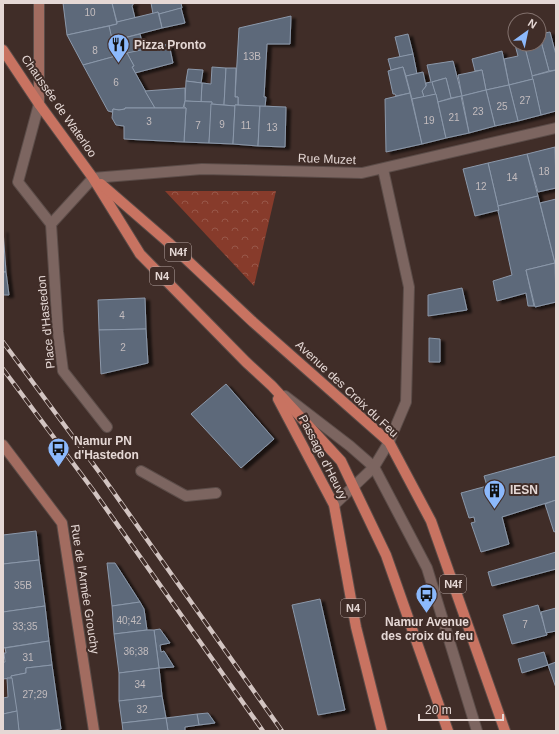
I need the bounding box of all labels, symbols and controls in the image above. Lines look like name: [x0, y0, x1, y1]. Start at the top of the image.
house number: 10: [84, 7, 96, 18]
north arrow: [507, 12, 547, 52]
text: N: [526, 16, 539, 31]
restaurant icon: Pizza Pronto: [105, 32, 131, 65]
place label: Pizza Pronto: [134, 38, 206, 52]
house number: 8: [92, 45, 98, 56]
house number: 13B: [243, 51, 261, 62]
street label: Chaussée de Waterloo: [18, 52, 100, 160]
house number: 6: [113, 77, 119, 88]
house number: 27: [519, 95, 531, 106]
house number: 25: [496, 101, 508, 112]
house number: 23: [472, 106, 484, 117]
house number: 21: [448, 112, 460, 123]
house number: 19: [423, 115, 435, 126]
house number: 3: [146, 116, 152, 127]
house number: 9: [219, 119, 225, 130]
house number: 7: [195, 120, 201, 131]
house number: 11: [241, 120, 252, 131]
house number: 13: [266, 122, 278, 133]
street label: Rue Muzet: [298, 151, 357, 167]
house number: 18: [538, 166, 550, 177]
house number: 14: [506, 172, 518, 183]
house number: 12: [475, 181, 487, 192]
road number: N4f: [165, 243, 191, 261]
road number: N4: [150, 267, 174, 285]
street label: Place d'Hastedon: [34, 275, 58, 369]
house number: 4: [119, 310, 125, 321]
street label: Avenue des Croix du Feu: [293, 338, 401, 440]
house number: 2: [120, 342, 126, 353]
street label: Passage d'Heuvy: [296, 412, 350, 502]
place label: Namur PN d'Hastedon: [74, 434, 139, 462]
bus stop icon: Namur PN d'Hastedon: [46, 435, 72, 468]
building icon: IESN: [482, 477, 508, 510]
place label: IESN: [510, 483, 538, 497]
street label: Rue de l'Armée Grouchy: [68, 523, 102, 655]
road number: N4f: [440, 575, 466, 593]
house number: 35B: [14, 580, 32, 591]
bus stop icon: Namur Avenue des croix du feu: [414, 582, 440, 615]
road number: N4: [341, 599, 365, 617]
house number: 40;42: [116, 615, 142, 626]
place label: Namur Avenue des croix du feu: [381, 615, 473, 643]
house number: 7: [522, 619, 528, 630]
house number: 33;35: [12, 621, 38, 632]
house number: 36;38: [123, 646, 149, 657]
house number: 31: [22, 652, 34, 663]
house number: 34: [134, 679, 146, 690]
house number: 27;29: [22, 689, 48, 700]
scale bar: [419, 696, 503, 722]
text: 20 m: [425, 703, 452, 717]
house number: 32: [136, 704, 148, 715]

